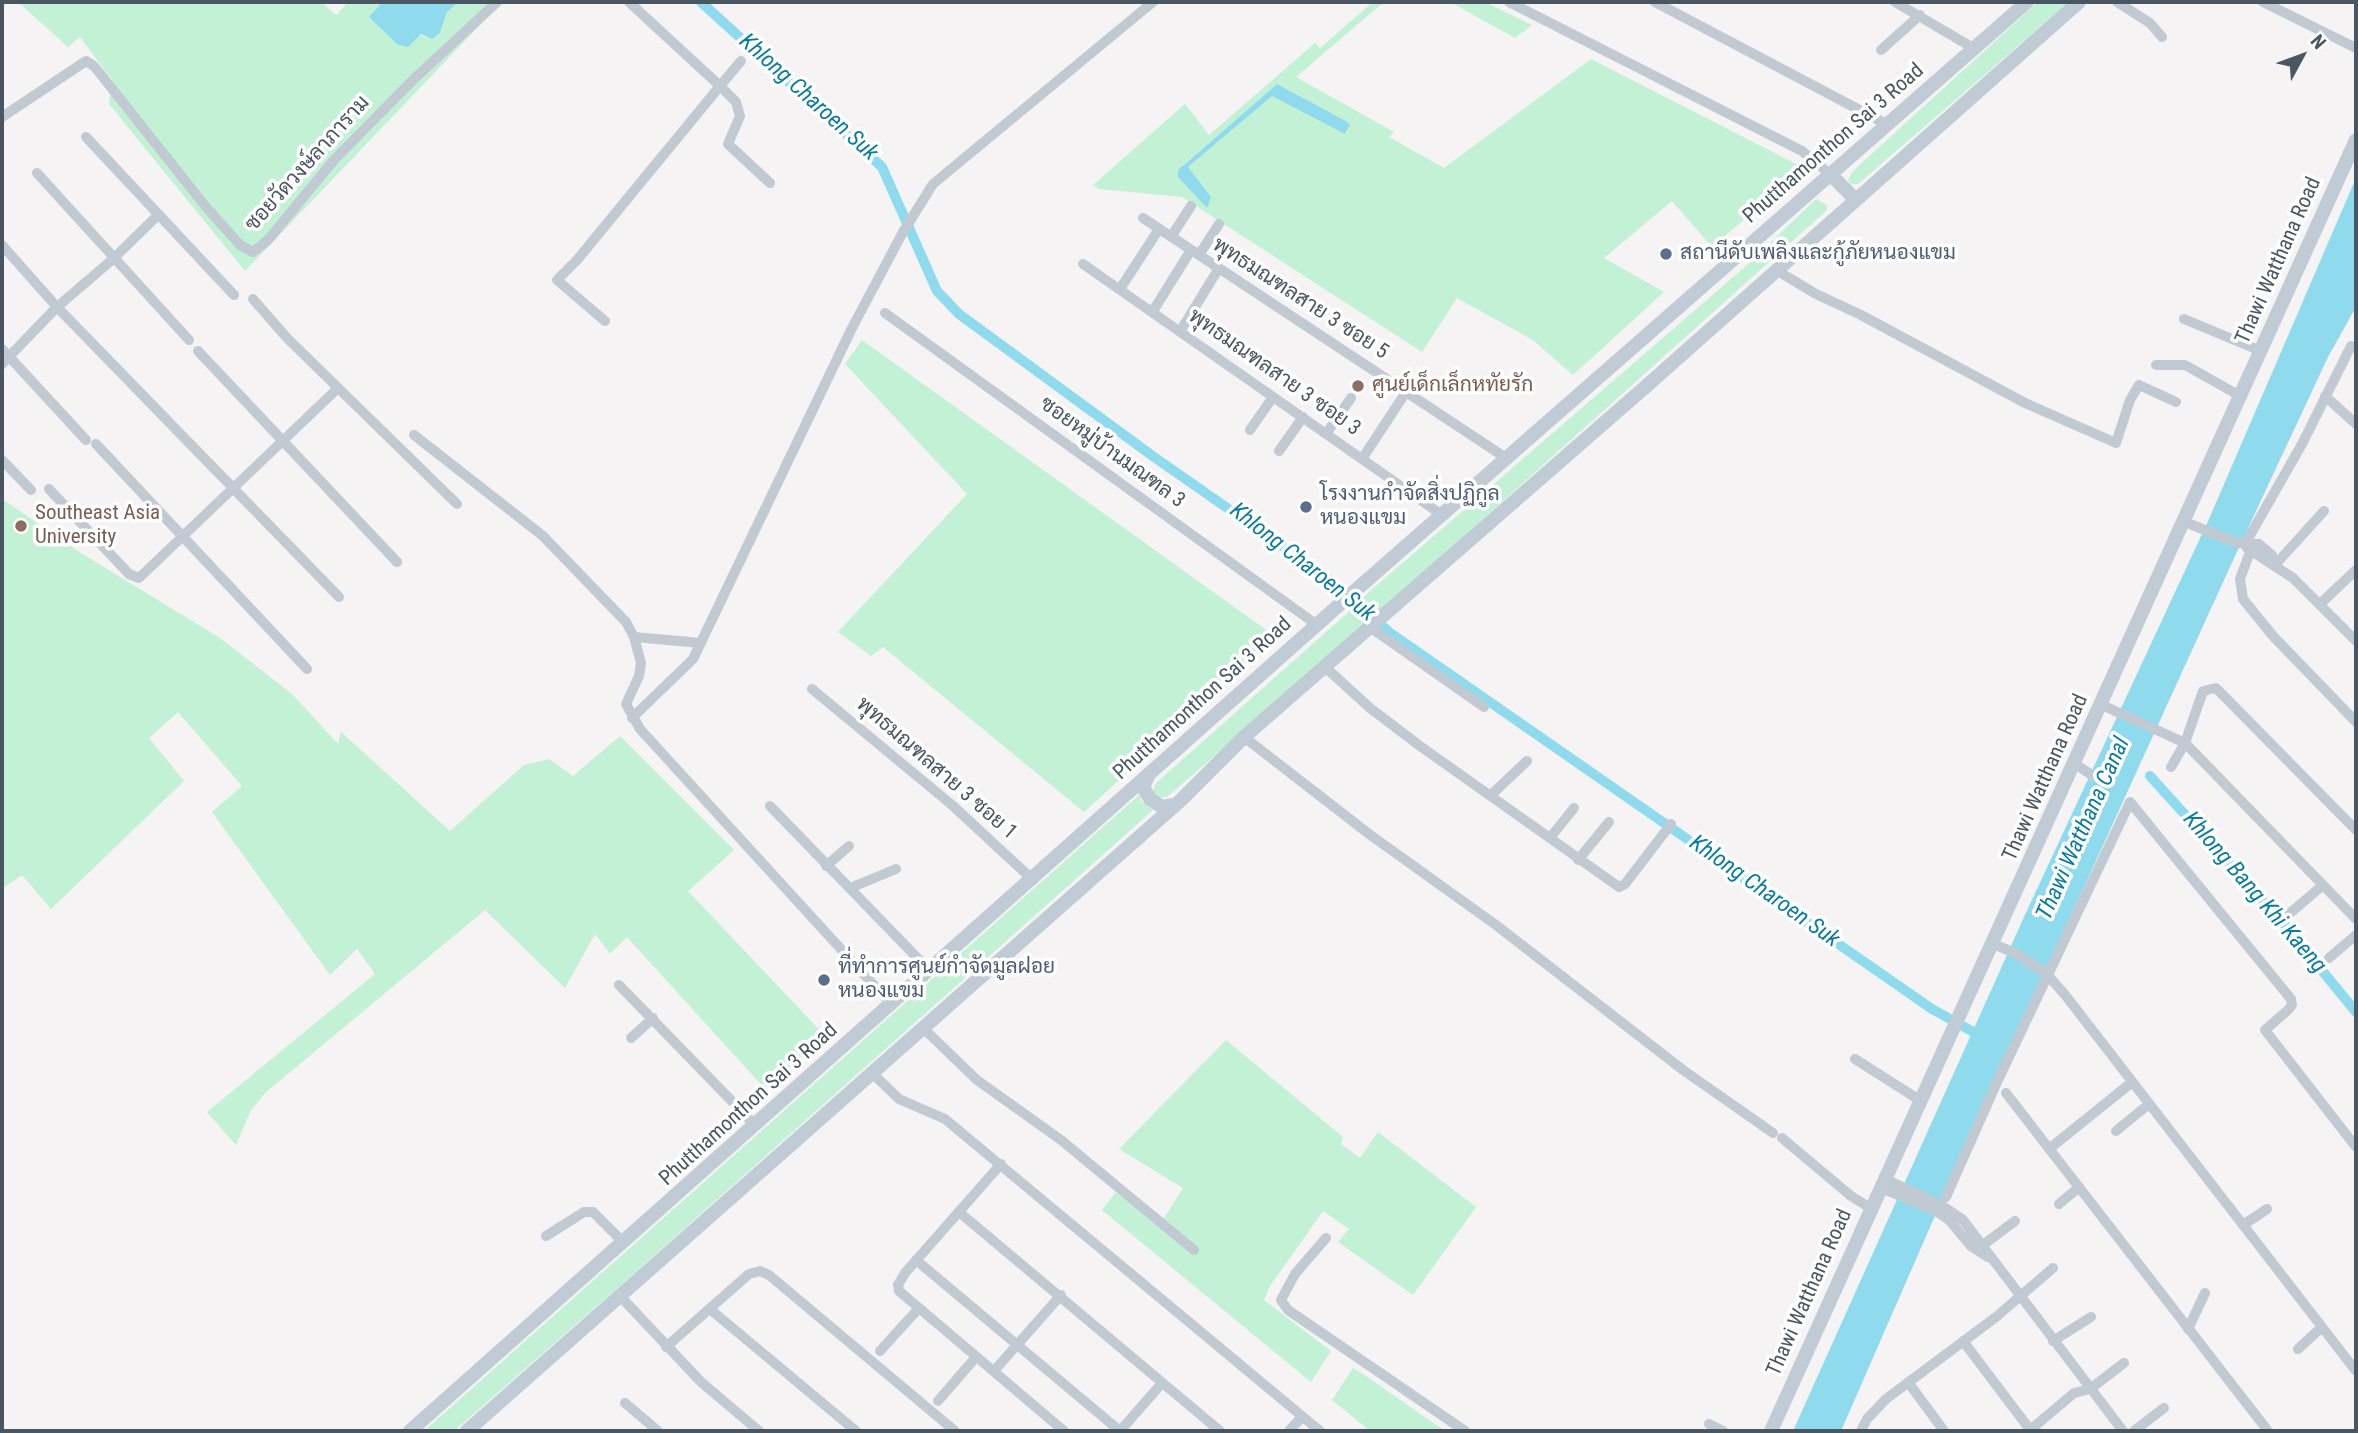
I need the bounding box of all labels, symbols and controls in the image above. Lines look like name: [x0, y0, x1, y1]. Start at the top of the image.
north arrow: [2267, 21, 2337, 91]
water label: Khlong Charoen Suk: [733, 29, 883, 167]
text: N: [2306, 30, 2331, 54]
street label: Phutthamonthon Sai 3 Road: [1739, 59, 1929, 229]
street label: ซอยวัดวงษ์ลาภาราม: [241, 91, 375, 237]
street label: Thawi Watthana Road: [2231, 174, 2327, 348]
street label: พุทธมณฑลสาย 3 ซอย 5: [1207, 233, 1393, 365]
place label: สถานีดับเพลิงและกู้ภัยหนองแขม: [1680, 241, 1956, 267]
marker: สถานีดับเพลิงและกู้ภัยหนองแขม: [1658, 246, 1674, 262]
street label: พุทธมณฑลสาย 3 ซอย 3: [1183, 304, 1365, 442]
place label: ศูนย์เด็กเล็กหทัยรัก: [1372, 373, 1533, 399]
marker: ศูนย์เด็กเล็กหทัยรัก: [1350, 378, 1366, 394]
street label: ซอยหมู่บ้านมณฑล 3: [1035, 392, 1189, 514]
place label: โรงงานกำจัดสิ่งปฏิกูล หนองแขม: [1320, 482, 1500, 532]
water label: Khlong Charoen Suk: [1224, 498, 1380, 628]
marker: โรงงานกำจัดสิ่งปฏิกูล หนองแขม: [1298, 499, 1314, 515]
place label: Southeast Asia University: [35, 501, 160, 551]
marker: Southeast Asia University: [13, 518, 29, 534]
street label: Phutthamonthon Sai 3 Road: [1109, 612, 1297, 786]
street label: Thawi Watthana Road: [1998, 691, 2094, 865]
street label: พุทธมณฑลสาย 3 ซอย 1: [851, 692, 1021, 846]
water label: Thawi Watthana Canal: [2031, 734, 2137, 924]
water label: Khlong Bang Khi Kaeng: [2176, 807, 2332, 979]
water label: Khlong Charoen Suk: [1684, 830, 1844, 954]
place label: ที่ทำการศูนย์กำจัดมูลฝอย หนองแขม: [838, 955, 1055, 1005]
marker: ที่ทำการศูนย์กำจัดมูลฝอย หนองแขม: [816, 972, 832, 988]
street label: Phutthamonthon Sai 3 Road: [655, 1018, 843, 1192]
street label: Thawi Watthana Road: [1762, 1206, 1858, 1380]

